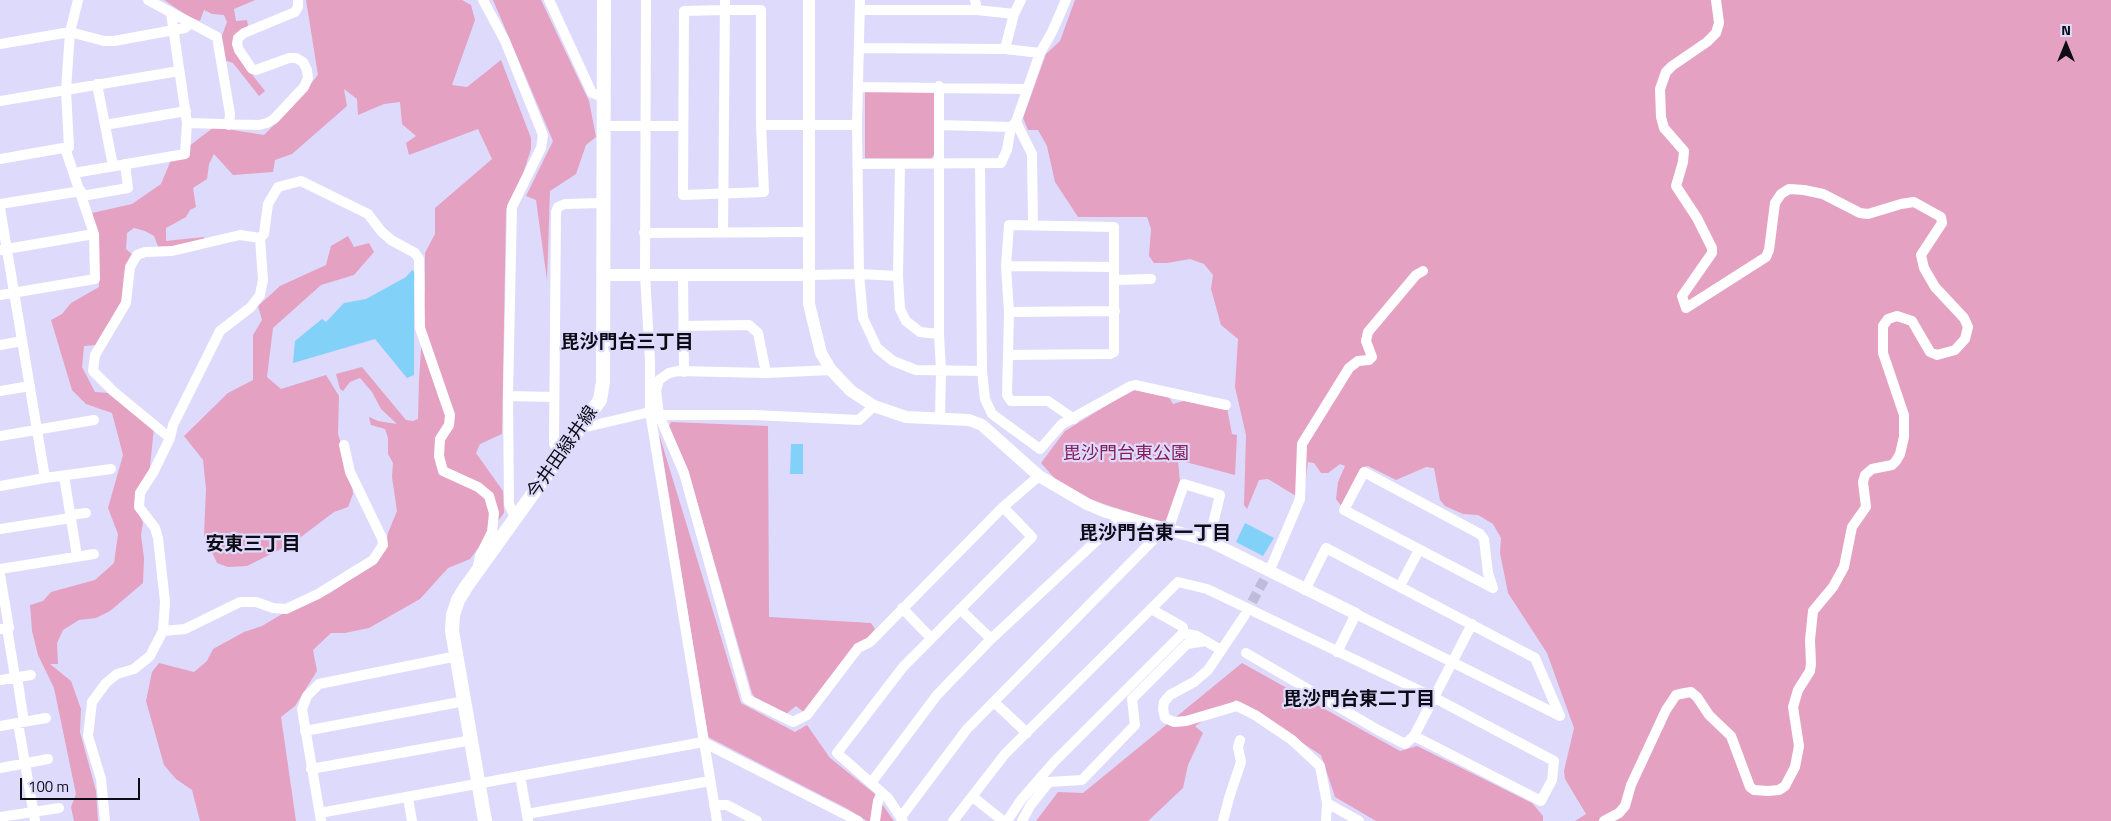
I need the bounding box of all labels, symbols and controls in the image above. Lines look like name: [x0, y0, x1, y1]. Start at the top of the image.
text: N: [2061, 19, 2071, 40]
north arrow: [2041, 20, 2091, 70]
district label: 毘沙門台三丁目: [561, 332, 693, 354]
street label: 今井田緑井線: [523, 403, 603, 503]
park label: 毘沙門台東公園: [1063, 444, 1189, 466]
district label: 毘沙門台東一丁目: [1079, 523, 1231, 545]
district label: 安東三丁目: [206, 534, 300, 556]
district label: 毘沙門台東二丁目: [1283, 689, 1435, 711]
scale bar: [22, 768, 142, 800]
text: 100 m: [28, 775, 69, 798]

